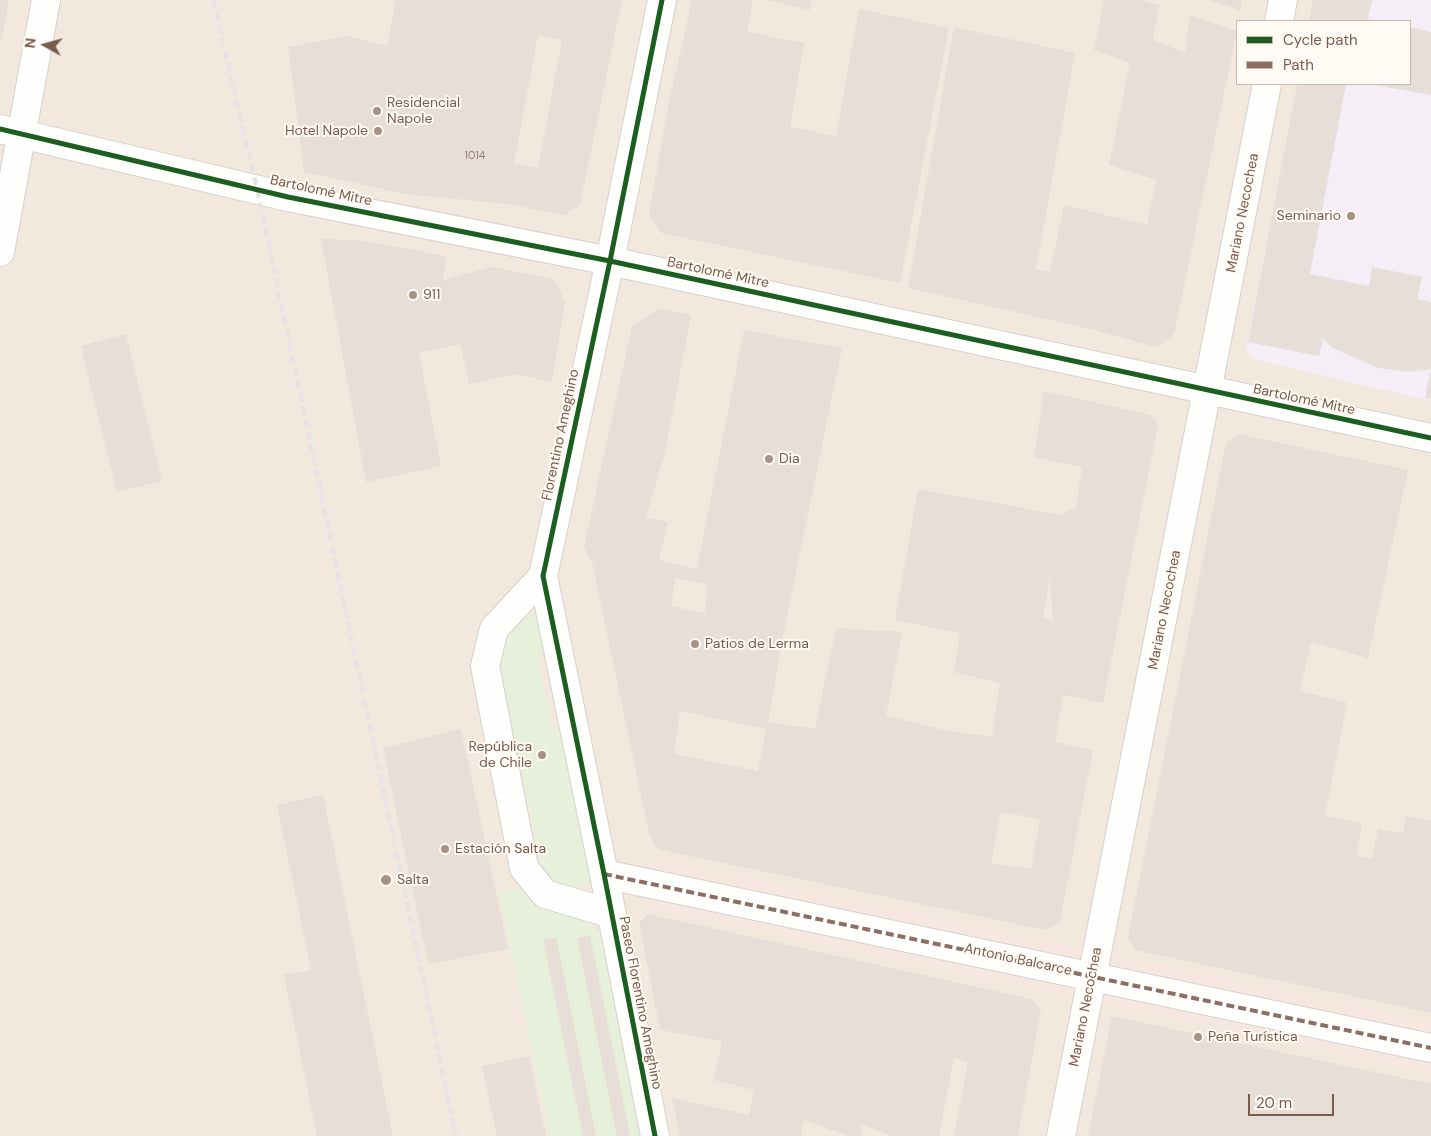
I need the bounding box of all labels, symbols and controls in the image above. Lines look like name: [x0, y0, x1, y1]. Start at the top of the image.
north arrow: [20, 20, 70, 70]
legend: [1236, 20, 1411, 85]
text: Cycle path: [1283, 30, 1358, 50]
text: N: [21, 37, 40, 49]
text: Path: [1283, 55, 1314, 75]
place label: Residencial Napole: [387, 95, 460, 128]
marker: Residencial Napole: [371, 105, 383, 117]
place label: Hotel Napole: [285, 123, 368, 139]
marker: Hotel Napole: [372, 125, 384, 137]
house number: 1014: [464, 149, 486, 163]
street label: Mariano Necochea: [1223, 152, 1263, 274]
street label: Bartolomé Mitre: [268, 172, 374, 210]
place label: Seminario: [1277, 208, 1341, 224]
marker: Seminario: [1345, 210, 1357, 222]
street label: Bartolomé Mitre: [665, 254, 771, 292]
place label: 911: [423, 287, 440, 303]
marker: 911: [407, 289, 419, 301]
street label: Florentino Ameghino: [539, 368, 583, 502]
street label: Bartolomé Mitre: [1251, 381, 1357, 419]
place label: Dia: [779, 451, 800, 467]
marker: Dia: [763, 453, 775, 465]
street label: Mariano Necochea: [1145, 549, 1185, 671]
place label: Patios de Lerma: [705, 636, 809, 652]
marker: Patios de Lerma: [689, 638, 701, 650]
place label: República de Chile: [468, 739, 532, 772]
marker: República de Chile: [536, 749, 548, 761]
place label: Estación Salta: [455, 841, 546, 857]
marker: Estación Salta: [439, 843, 451, 855]
place label: Salta: [397, 872, 429, 888]
marker: Salta: [379, 873, 393, 887]
street label: Paseo Florentino Ameghino: [615, 915, 665, 1091]
street label: Antonio Balcarce: [962, 940, 1074, 980]
street label: Mariano Necochea: [1066, 946, 1106, 1068]
place label: Peña Turística: [1208, 1029, 1298, 1045]
marker: Peña Turística: [1192, 1031, 1204, 1043]
scale bar: [1251, 1084, 1337, 1116]
text: 20 m: [1256, 1093, 1292, 1113]

